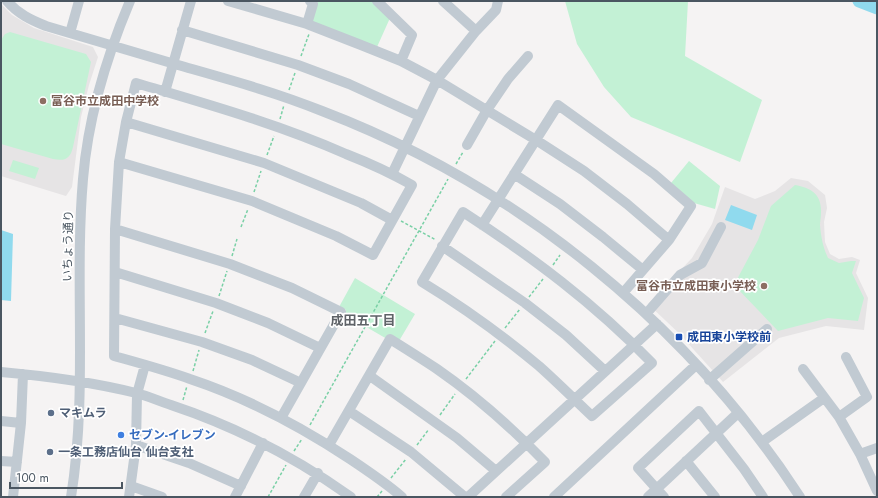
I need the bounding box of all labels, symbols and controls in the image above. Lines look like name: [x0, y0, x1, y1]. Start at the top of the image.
place label: 富谷市立成田中学校: [51, 92, 159, 110]
marker: 富谷市立成田中学校: [38, 96, 48, 106]
street label: いちょう通り: [58, 210, 78, 282]
place label: 富谷市立成田東小学校: [636, 277, 756, 295]
marker: 富谷市立成田東小学校: [759, 281, 769, 291]
district label: 成田五丁目: [330, 311, 396, 330]
place label: 成田東小学校前: [687, 328, 771, 346]
marker: 成田東小学校前: [674, 332, 684, 342]
place label: マキムラ: [59, 404, 106, 422]
marker: マキムラ: [46, 408, 56, 418]
place label: セブン-イレブン: [129, 426, 216, 444]
marker: セブン-イレブン: [116, 430, 126, 440]
place label: 一条工務店仙台 仙台支社: [58, 443, 194, 461]
marker: 一条工務店仙台 仙台支社: [45, 447, 55, 457]
scale bar: [10, 464, 122, 490]
text: 100 m: [16, 469, 49, 487]

